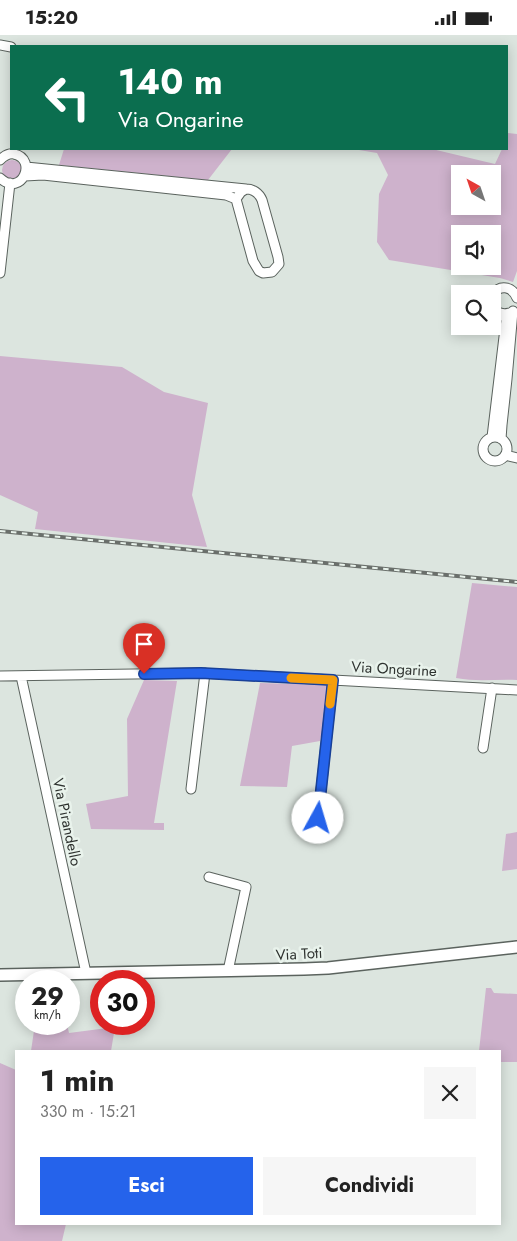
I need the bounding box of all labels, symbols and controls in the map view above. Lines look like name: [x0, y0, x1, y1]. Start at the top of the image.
text: 15:20: [25, 4, 78, 31]
text: 140 m: [118, 57, 223, 107]
icon: left: [35, 65, 100, 130]
text: Via Ongarine: [118, 103, 244, 135]
north arrow: [451, 165, 501, 215]
map controls: [451, 165, 501, 335]
button: sound: [451, 225, 501, 275]
button: search: [451, 285, 501, 335]
pin: [123, 623, 165, 674]
icon: arrive: [130, 630, 158, 658]
street label: Via Ongarine: [351, 656, 438, 682]
street label: Via Pirandello: [47, 776, 87, 868]
position arrow: [291, 791, 343, 843]
street label: Via Toti: [275, 942, 323, 966]
speed limit sign: 30: [90, 970, 155, 1035]
text: 29: [31, 978, 64, 1014]
text: km/h: [34, 1006, 61, 1024]
text: 1 min: [40, 1059, 114, 1102]
button: close: [424, 1067, 476, 1119]
text: 330 m · 15:21: [40, 1100, 136, 1123]
button: Esci: [40, 1157, 253, 1215]
button: Condividi: [263, 1157, 476, 1215]

